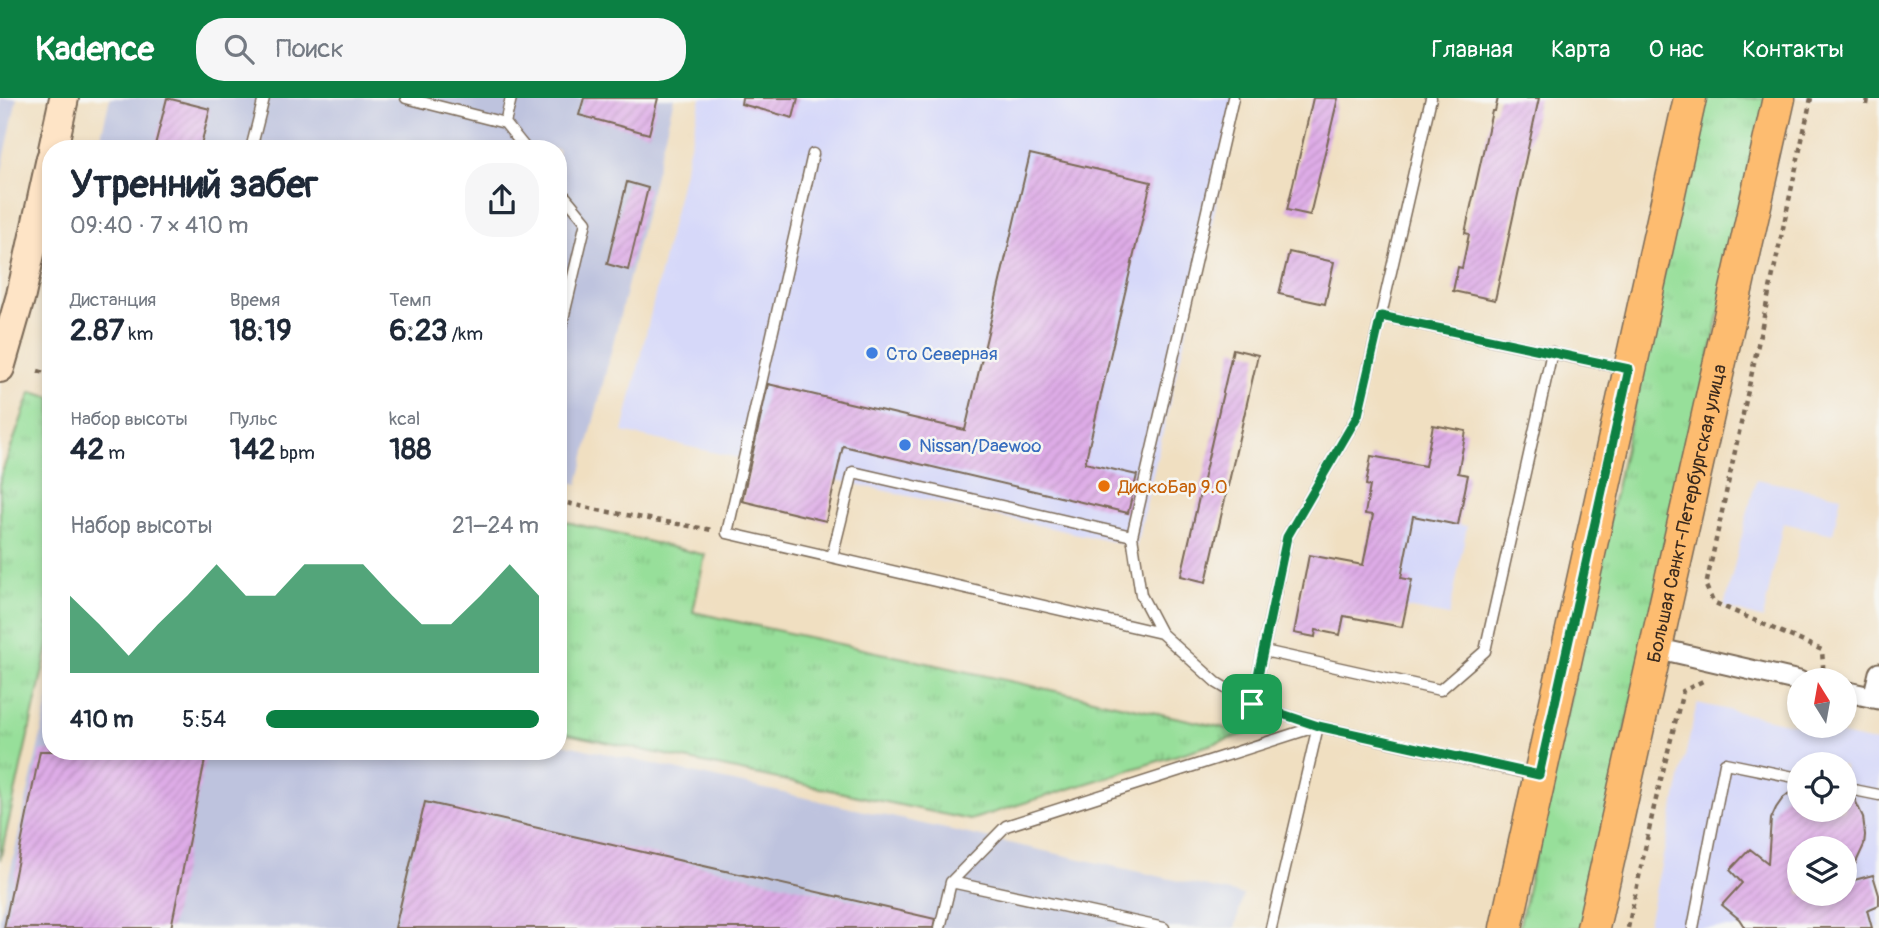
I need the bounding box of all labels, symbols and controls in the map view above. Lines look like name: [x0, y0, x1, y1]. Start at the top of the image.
search box: [196, 18, 686, 81]
text: Kadence: [35, 29, 154, 70]
icon: search: [220, 30, 258, 68]
text: Поиск: [276, 33, 344, 65]
text: Главная: [1432, 35, 1513, 64]
text: Карта: [1551, 35, 1611, 64]
text: О нас: [1649, 35, 1704, 64]
text: Контакты: [1742, 35, 1844, 64]
text: Утренний забег: [70, 161, 318, 209]
button: share: [465, 163, 539, 237]
text: 09:40 · 7 × 410 m: [70, 211, 248, 240]
text: Дистанция: [70, 288, 156, 312]
text: Время: [230, 288, 280, 312]
text: Темп: [389, 288, 431, 312]
text: 2.87: [70, 312, 124, 349]
text: 18:19: [230, 312, 292, 349]
text: 6:23: [389, 312, 447, 349]
text: km: [124, 322, 153, 346]
text: /km: [447, 322, 483, 346]
place label: Сто Северная: [886, 342, 998, 366]
marker: Сто Северная: [864, 345, 880, 361]
street label: Большая Санкт-Петербургская улица: [1642, 362, 1732, 665]
text: Набор высоты: [70, 407, 188, 431]
text: Пульс: [230, 407, 278, 431]
text: kcal: [389, 407, 420, 431]
text: 42: [70, 431, 104, 468]
text: 142: [230, 431, 276, 468]
text: 188: [389, 431, 431, 468]
place label: Nissan/Daewoo: [919, 434, 1041, 458]
marker: Nissan/Daewoo: [897, 437, 913, 453]
text: m: [104, 441, 125, 465]
text: bpm: [276, 441, 315, 465]
place label: ДискоБар 9.0: [1117, 475, 1228, 499]
marker: ДискоБар 9.0: [1096, 478, 1112, 494]
text: Набор высоты: [70, 511, 212, 540]
text: 21–24 m: [452, 511, 539, 540]
north arrow: [1787, 668, 1857, 738]
map controls: [1787, 668, 1857, 906]
pin: [1222, 674, 1282, 734]
icon: arrive: [1233, 685, 1271, 723]
text: 410 m: [70, 705, 133, 734]
text: 5:54: [182, 705, 226, 734]
button: locate: [1787, 752, 1857, 822]
button: layers: [1787, 836, 1857, 906]

